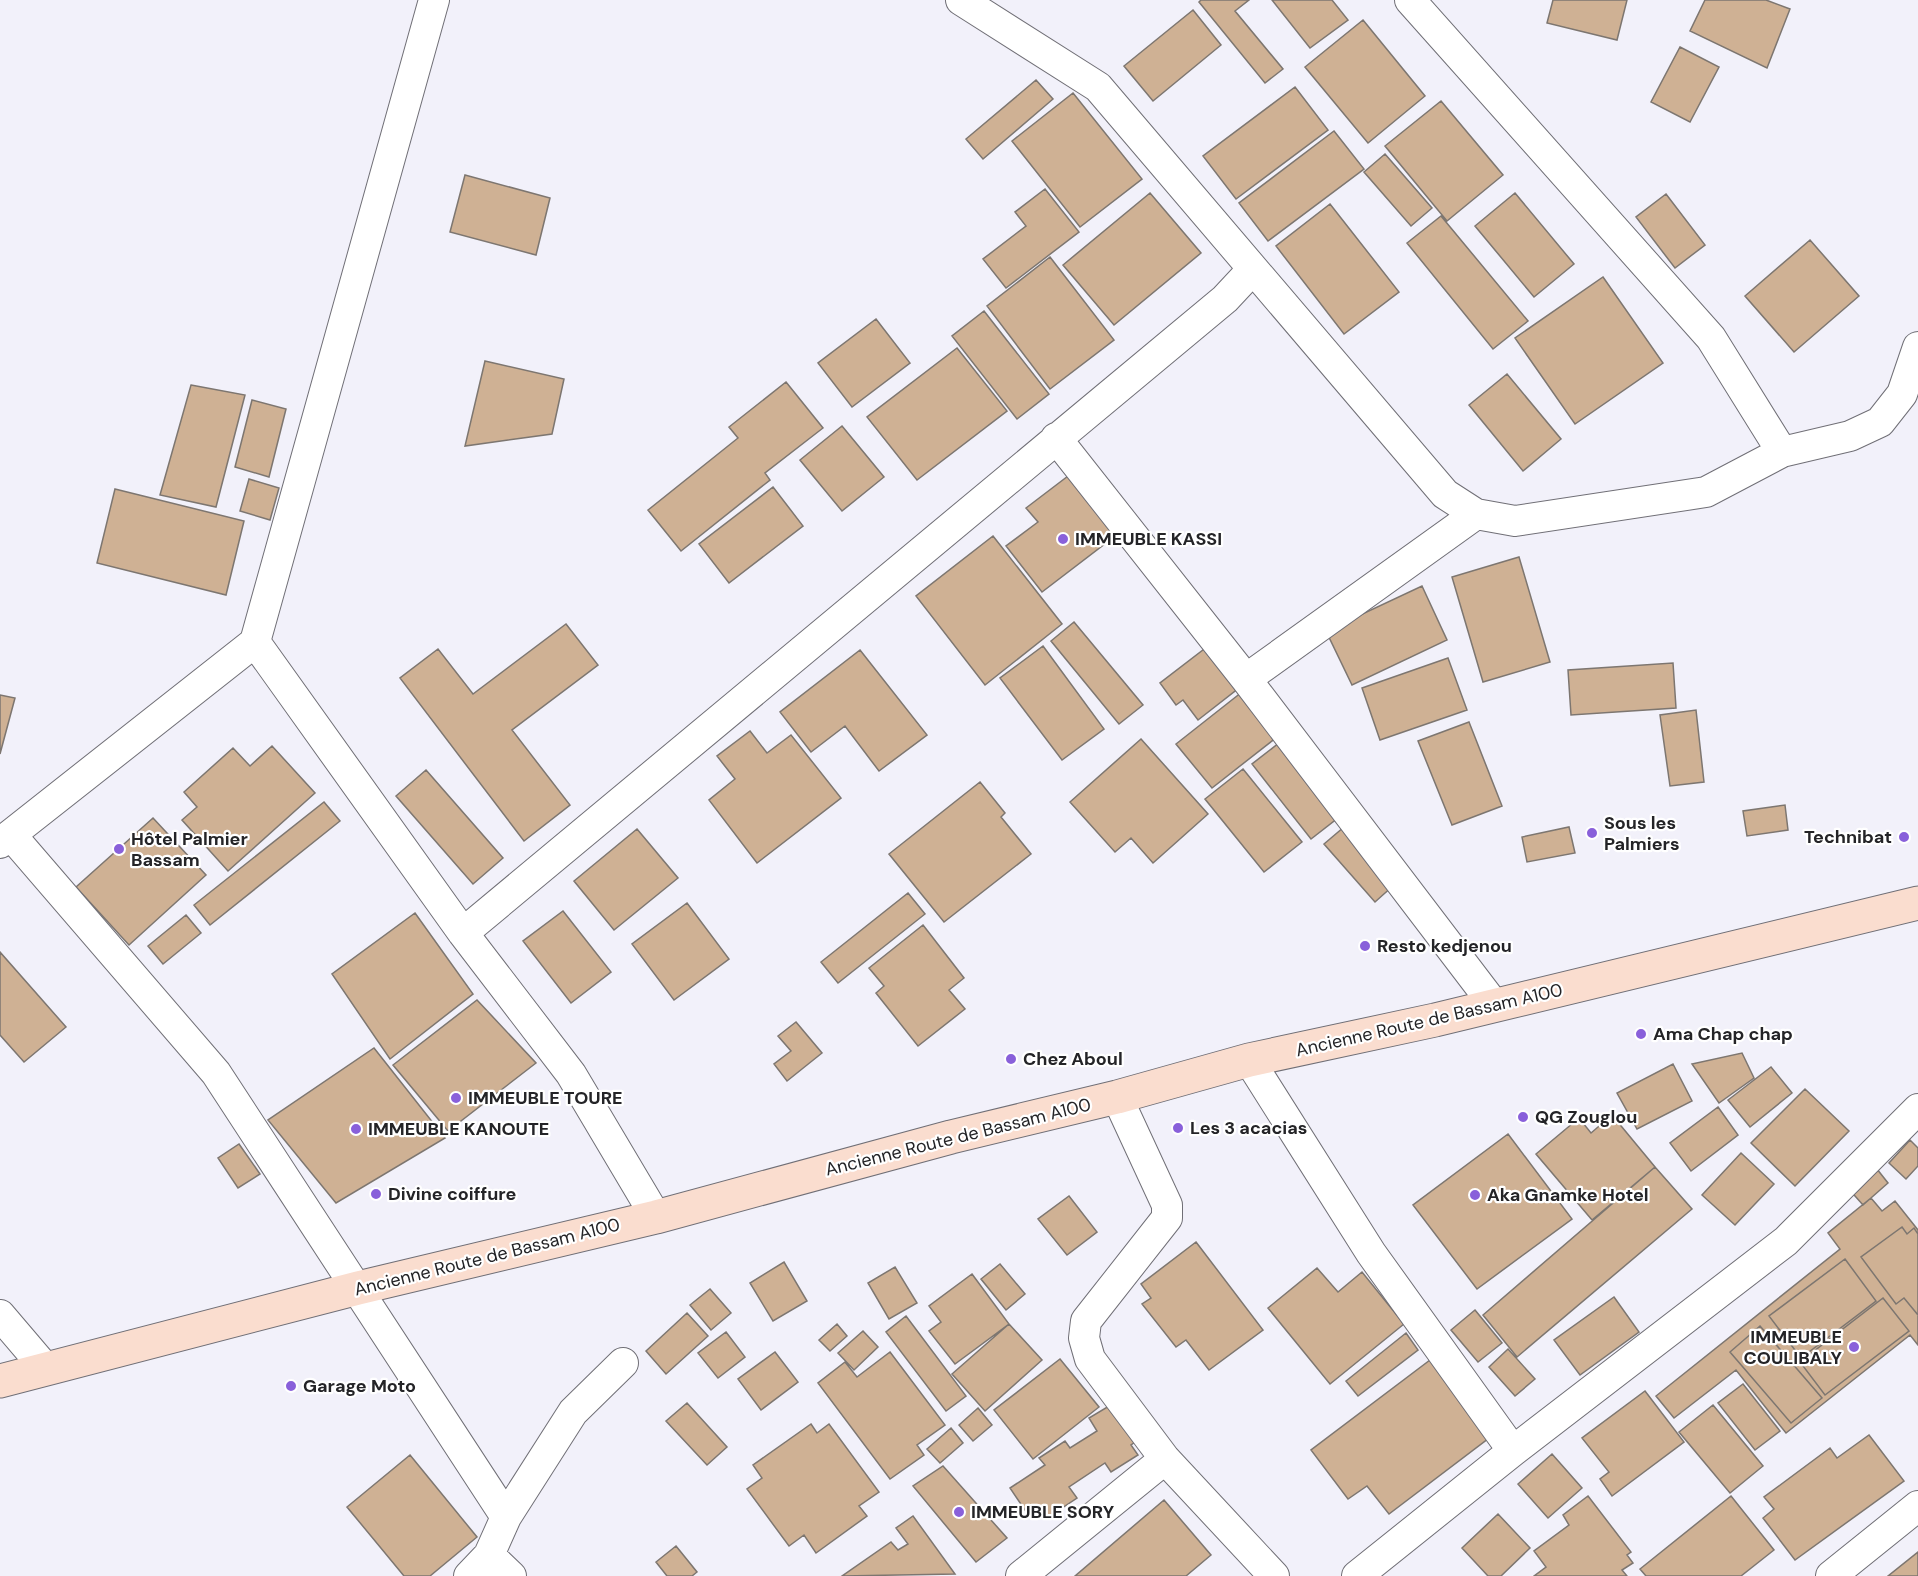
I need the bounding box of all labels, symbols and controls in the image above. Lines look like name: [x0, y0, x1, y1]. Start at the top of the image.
place label: IMMEUBLE KASSI: [1075, 527, 1222, 551]
marker: IMMEUBLE KASSI: [1056, 532, 1070, 546]
place label: Sous les Palmiers: [1604, 811, 1679, 856]
place label: Technibat: [1804, 825, 1892, 849]
marker: Sous les Palmiers: [1585, 826, 1599, 840]
place label: Hôtel Palmier Bassam: [131, 827, 248, 872]
marker: Technibat: [1897, 830, 1911, 844]
marker: Hôtel Palmier Bassam: [112, 842, 126, 856]
place label: Resto kedjenou: [1377, 934, 1512, 958]
marker: Resto kedjenou: [1358, 939, 1372, 953]
street label: Ancienne Route de Bassam A100: [1293, 978, 1565, 1062]
place label: Ama Chap chap: [1653, 1022, 1793, 1046]
marker: Ama Chap chap: [1634, 1027, 1648, 1041]
place label: Chez Aboul: [1023, 1047, 1123, 1071]
marker: Chez Aboul: [1004, 1052, 1018, 1066]
place label: IMMEUBLE TOURE: [468, 1086, 623, 1110]
marker: IMMEUBLE TOURE: [449, 1091, 463, 1105]
street label: Ancienne Route de Bassam A100: [823, 1092, 1093, 1182]
place label: QG Zouglou: [1535, 1105, 1637, 1129]
marker: QG Zouglou: [1516, 1110, 1530, 1124]
place label: Les 3 acacias: [1190, 1116, 1307, 1140]
place label: IMMEUBLE KANOUTE: [368, 1117, 549, 1141]
marker: Les 3 acacias: [1171, 1121, 1185, 1135]
marker: IMMEUBLE KANOUTE: [349, 1122, 363, 1136]
place label: Divine coiffure: [388, 1182, 516, 1206]
place label: Aka Gnamke Hotel: [1487, 1183, 1649, 1207]
marker: Divine coiffure: [369, 1187, 383, 1201]
marker: Aka Gnamke Hotel: [1468, 1188, 1482, 1202]
street label: Ancienne Route de Bassam A100: [352, 1212, 622, 1302]
place label: IMMEUBLE COULIBALY: [1744, 1325, 1843, 1370]
marker: IMMEUBLE COULIBALY: [1847, 1340, 1861, 1354]
place label: Garage Moto: [303, 1374, 416, 1398]
marker: Garage Moto: [284, 1379, 298, 1393]
place label: IMMEUBLE SORY: [971, 1500, 1115, 1524]
marker: IMMEUBLE SORY: [952, 1505, 966, 1519]

